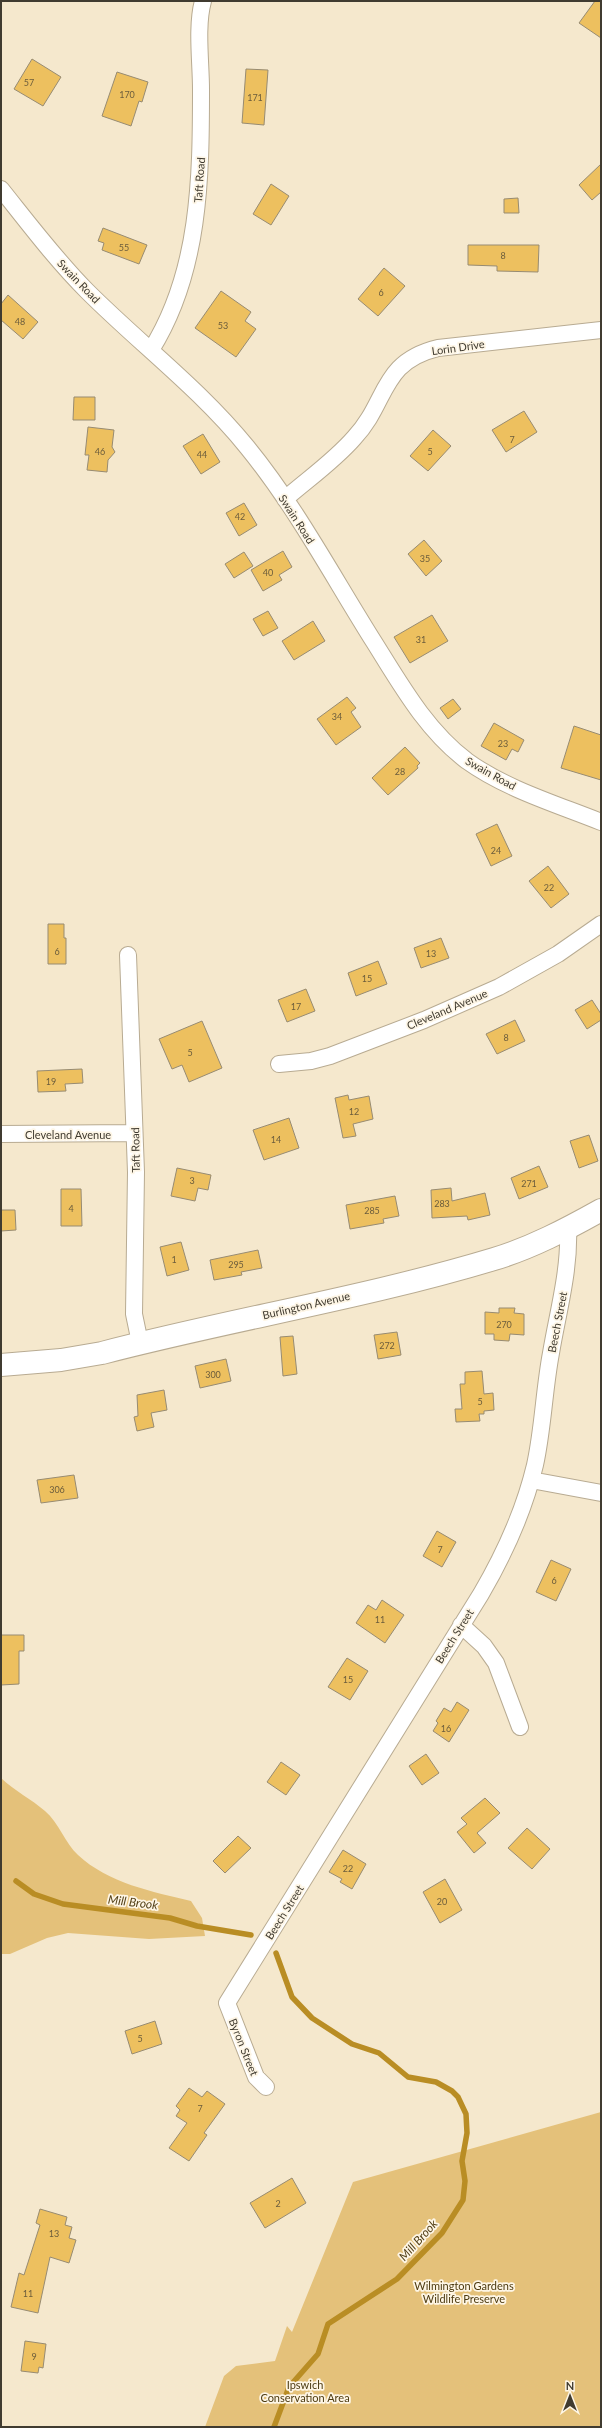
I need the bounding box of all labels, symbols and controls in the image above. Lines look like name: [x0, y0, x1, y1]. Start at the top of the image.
house number: 57: [24, 77, 34, 88]
house number: 170: [119, 89, 135, 100]
house number: 171: [247, 92, 263, 103]
street label: Taft Road: [191, 157, 207, 203]
house number: 55: [119, 242, 129, 253]
house number: 8: [500, 250, 506, 261]
street label: Swain Road: [55, 256, 103, 306]
house number: 6: [378, 287, 384, 298]
house number: 48: [15, 316, 25, 327]
house number: 53: [218, 320, 228, 331]
street label: Lorin Drive: [431, 337, 485, 357]
house number: 7: [509, 434, 515, 445]
house number: 46: [95, 446, 105, 457]
house number: 5: [427, 446, 433, 457]
house number: 44: [197, 449, 207, 460]
street label: Swain Road: [276, 492, 318, 546]
house number: 42: [235, 511, 245, 522]
house number: 35: [420, 553, 430, 564]
house number: 40: [263, 567, 273, 578]
house number: 31: [416, 634, 426, 645]
house number: 34: [332, 711, 342, 722]
house number: 23: [498, 738, 508, 749]
street label: Swain Road: [463, 754, 519, 792]
house number: 28: [395, 766, 405, 777]
house number: 24: [491, 845, 501, 856]
house number: 22: [544, 882, 554, 893]
house number: 6: [54, 946, 60, 957]
house number: 13: [426, 948, 436, 959]
house number: 15: [362, 973, 372, 984]
street label: Cleveland Avenue: [405, 986, 489, 1032]
house number: 17: [291, 1001, 301, 1012]
house number: 8: [503, 1032, 509, 1043]
house number: 5: [187, 1047, 193, 1058]
house number: 19: [46, 1076, 56, 1087]
house number: 12: [349, 1106, 359, 1117]
street label: Taft Road: [128, 1127, 142, 1173]
street label: Cleveland Avenue: [25, 1128, 111, 1141]
house number: 14: [271, 1134, 281, 1145]
house number: 3: [189, 1175, 195, 1186]
house number: 271: [521, 1178, 537, 1189]
house number: 283: [434, 1198, 450, 1209]
house number: 4: [68, 1203, 74, 1214]
house number: 285: [364, 1205, 380, 1216]
house number: 1: [171, 1254, 177, 1265]
house number: 295: [228, 1259, 244, 1270]
street label: Burlington Avenue: [261, 1289, 351, 1321]
street label: Beech Street: [545, 1290, 569, 1354]
house number: 270: [496, 1319, 512, 1330]
house number: 272: [379, 1340, 395, 1351]
house number: 300: [205, 1369, 221, 1380]
house number: 5: [477, 1396, 483, 1407]
house number: 306: [49, 1484, 65, 1495]
house number: 7: [437, 1544, 443, 1555]
house number: 6: [551, 1575, 557, 1586]
street label: Beech Street: [432, 1606, 476, 1666]
house number: 11: [375, 1614, 385, 1625]
house number: 15: [343, 1674, 353, 1685]
house number: 16: [441, 1723, 451, 1734]
house number: 22: [343, 1863, 353, 1874]
street label: Beech Street: [262, 1882, 306, 1942]
water label: Mill Brook: [107, 1891, 159, 1913]
house number: 20: [437, 1896, 447, 1907]
street label: Byron Street: [227, 2016, 261, 2078]
house number: 5: [137, 2033, 143, 2044]
house number: 7: [197, 2103, 203, 2114]
house number: 2: [275, 2198, 281, 2209]
water label: Mill Brook: [396, 2216, 441, 2264]
house number: 13: [49, 2228, 59, 2239]
park label: Wilmington Gardens Wildlife Preserve: [414, 2279, 514, 2305]
house number: 11: [23, 2288, 33, 2299]
house number: 9: [31, 2351, 37, 2362]
north arrow: [550, 2376, 590, 2416]
park label: Ipswich Conservation Area: [260, 2378, 350, 2404]
text: N: [566, 2379, 574, 2392]

